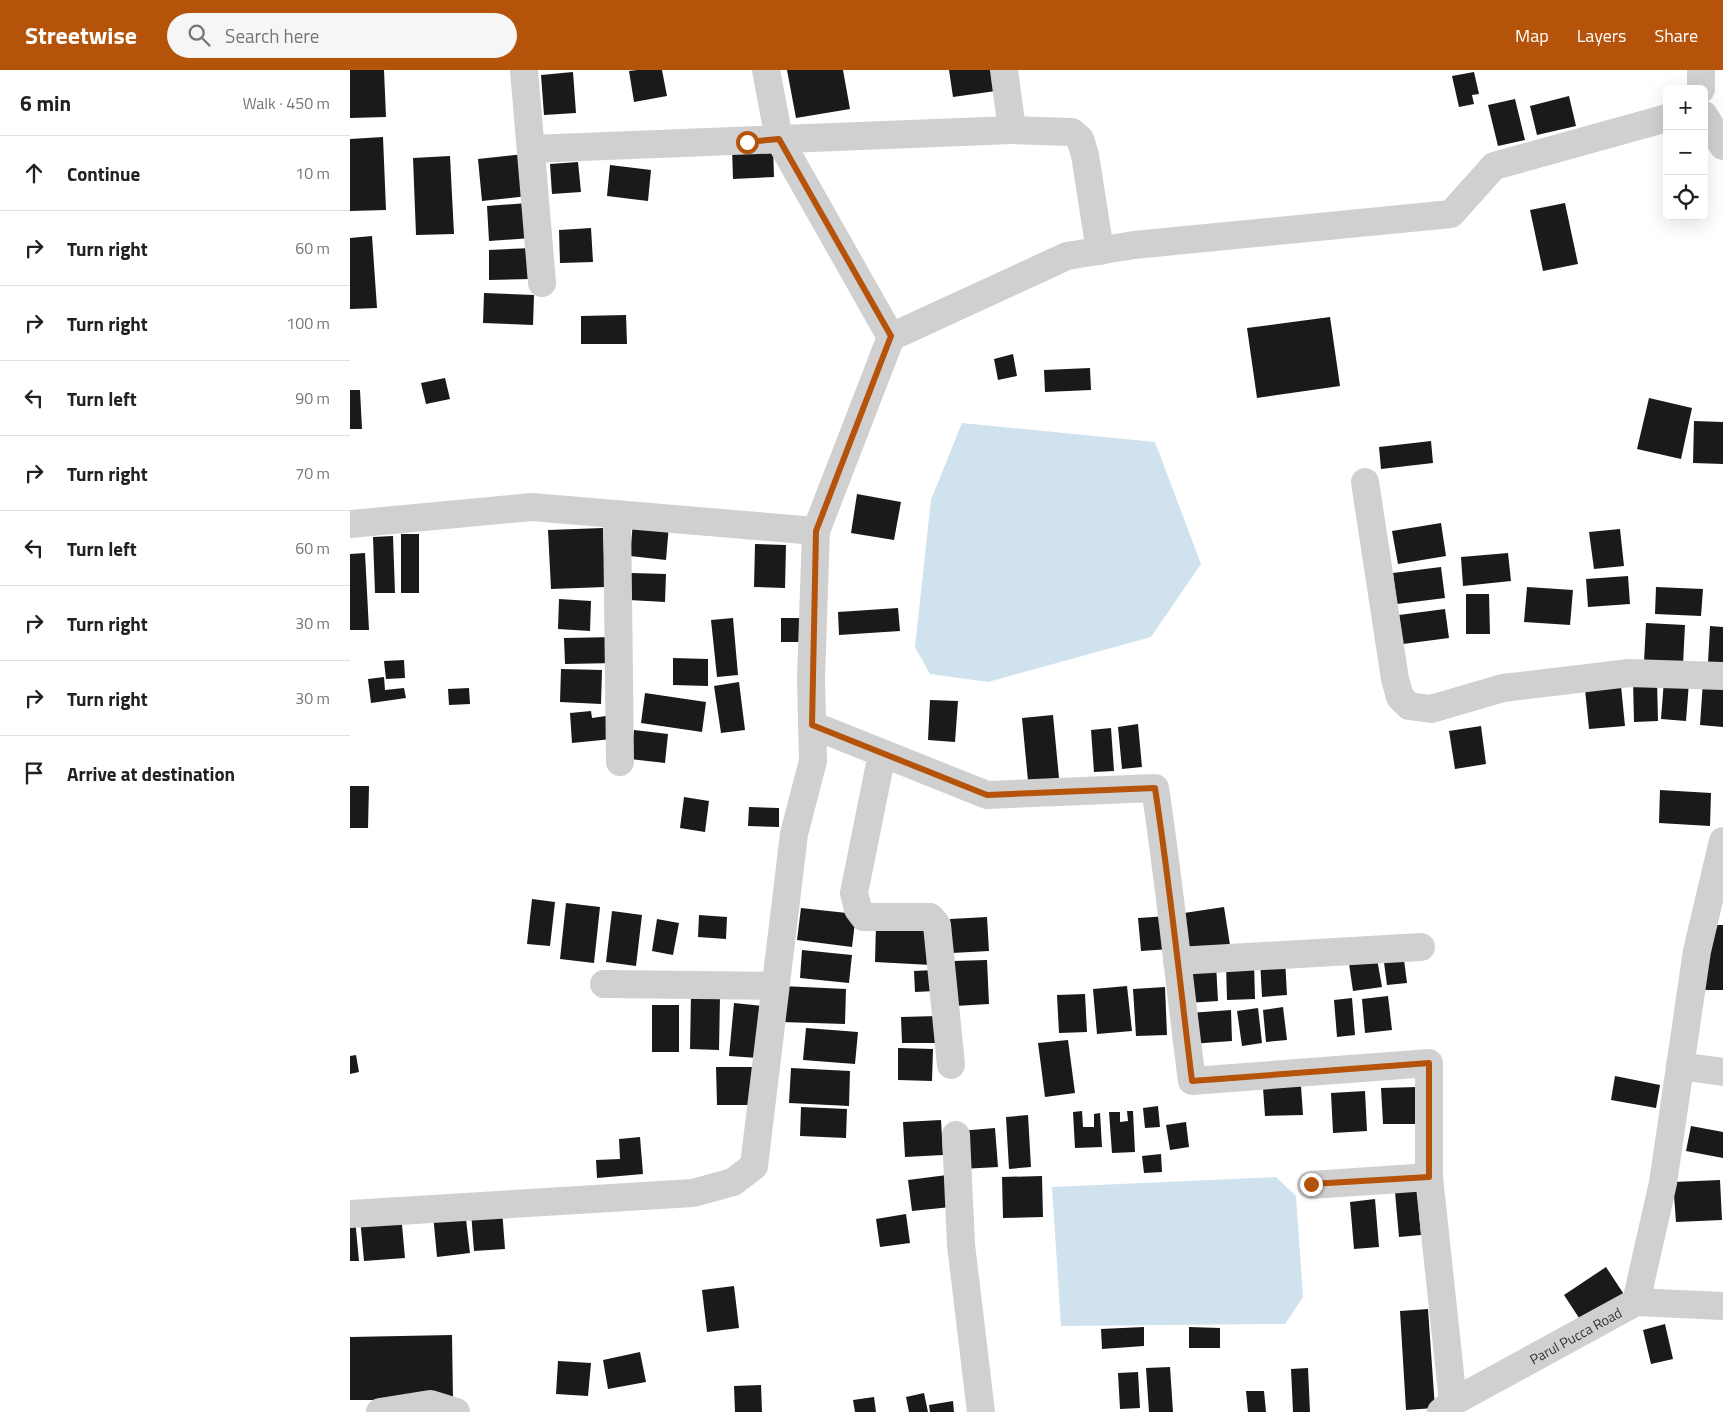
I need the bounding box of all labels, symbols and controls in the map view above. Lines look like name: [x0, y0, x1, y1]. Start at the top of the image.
search box: [167, 13, 517, 58]
text: Streetwise: [25, 17, 137, 53]
icon: search: [185, 21, 213, 49]
text: Search here: [225, 21, 319, 50]
text: Map: [1515, 22, 1549, 49]
text: Layers: [1577, 22, 1626, 49]
text: Share: [1654, 22, 1698, 49]
map controls: [1663, 85, 1708, 220]
button: +: [1663, 85, 1708, 130]
text: 6 min: [20, 87, 71, 119]
text: Walk · 450 m: [242, 91, 330, 115]
button: −: [1663, 130, 1708, 175]
route start: [736, 131, 759, 154]
icon: ahead: [20, 159, 48, 187]
text: Continue: [67, 159, 140, 188]
text: 10 m: [295, 161, 330, 185]
button: locate: [1663, 175, 1708, 220]
icon: right: [20, 234, 48, 262]
text: Turn right: [67, 234, 148, 263]
text: 60 m: [295, 236, 330, 260]
icon: right: [20, 309, 48, 337]
text: Turn right: [67, 309, 148, 338]
text: 100 m: [286, 311, 330, 335]
icon: left: [20, 384, 48, 412]
text: Turn left: [67, 384, 137, 413]
text: 90 m: [295, 386, 330, 410]
icon: right: [20, 459, 48, 487]
text: Turn right: [67, 459, 148, 488]
text: 70 m: [295, 461, 330, 485]
icon: left: [20, 534, 48, 562]
text: Turn left: [67, 534, 137, 563]
text: 60 m: [295, 536, 330, 560]
icon: right: [20, 609, 48, 637]
text: Turn right: [67, 609, 148, 638]
text: 30 m: [295, 611, 330, 635]
icon: right: [20, 684, 48, 712]
text: Turn right: [67, 684, 148, 713]
text: 30 m: [295, 686, 330, 710]
icon: arrive: [20, 759, 48, 787]
text: Arrive at destination: [67, 759, 235, 788]
route end: [1300, 1173, 1323, 1196]
street label: Parul Pucca Road: [1525, 1301, 1625, 1369]

